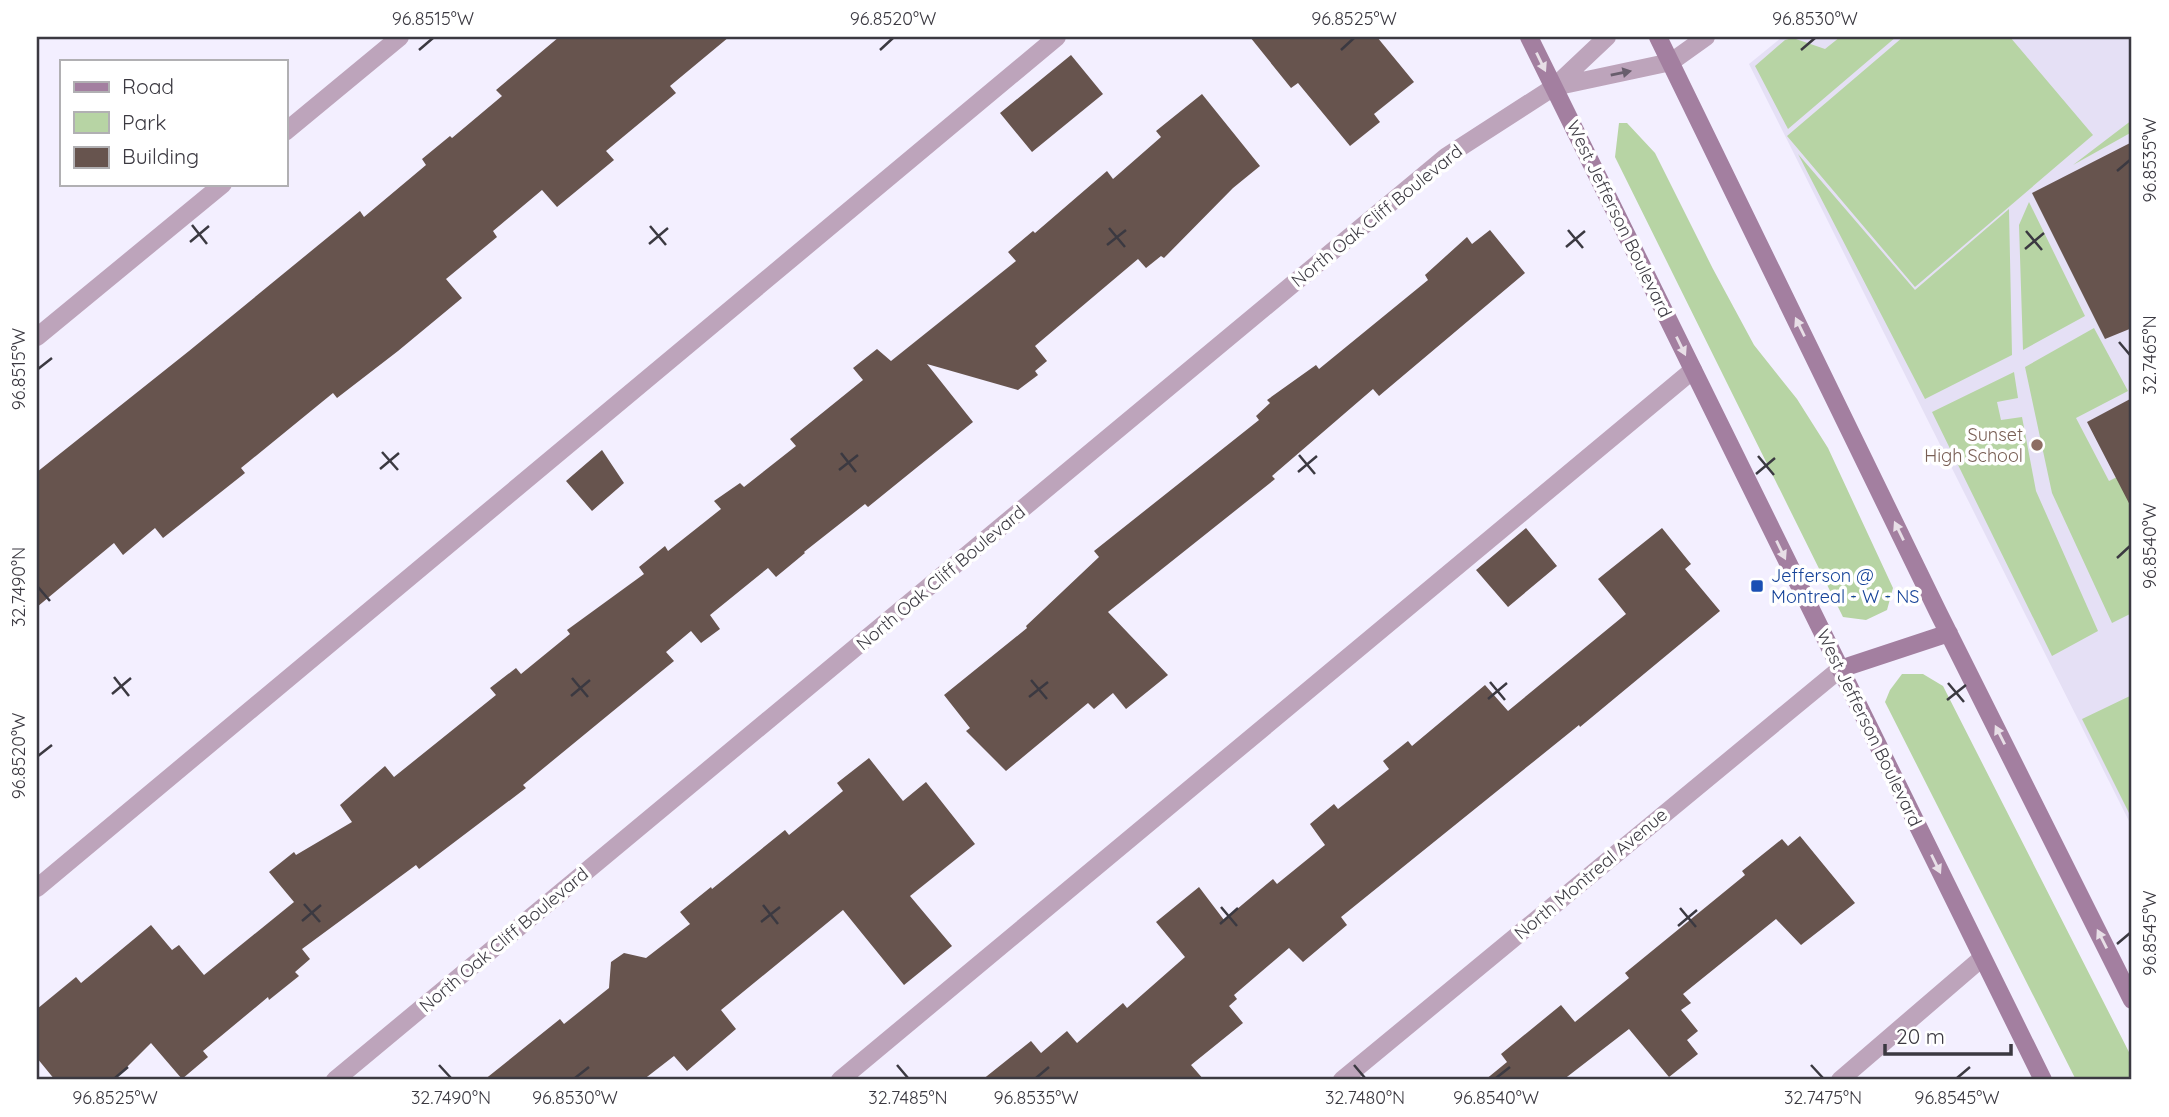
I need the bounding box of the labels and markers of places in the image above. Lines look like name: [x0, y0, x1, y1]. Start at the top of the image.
place label: Sunset High School: [1924, 423, 2023, 467]
marker: Sunset High School: [2029, 437, 2045, 453]
place label: Jefferson @ Montreal - W - NS: [1771, 564, 1919, 608]
marker: Jefferson @ Montreal - W - NS: [1749, 578, 1765, 594]

